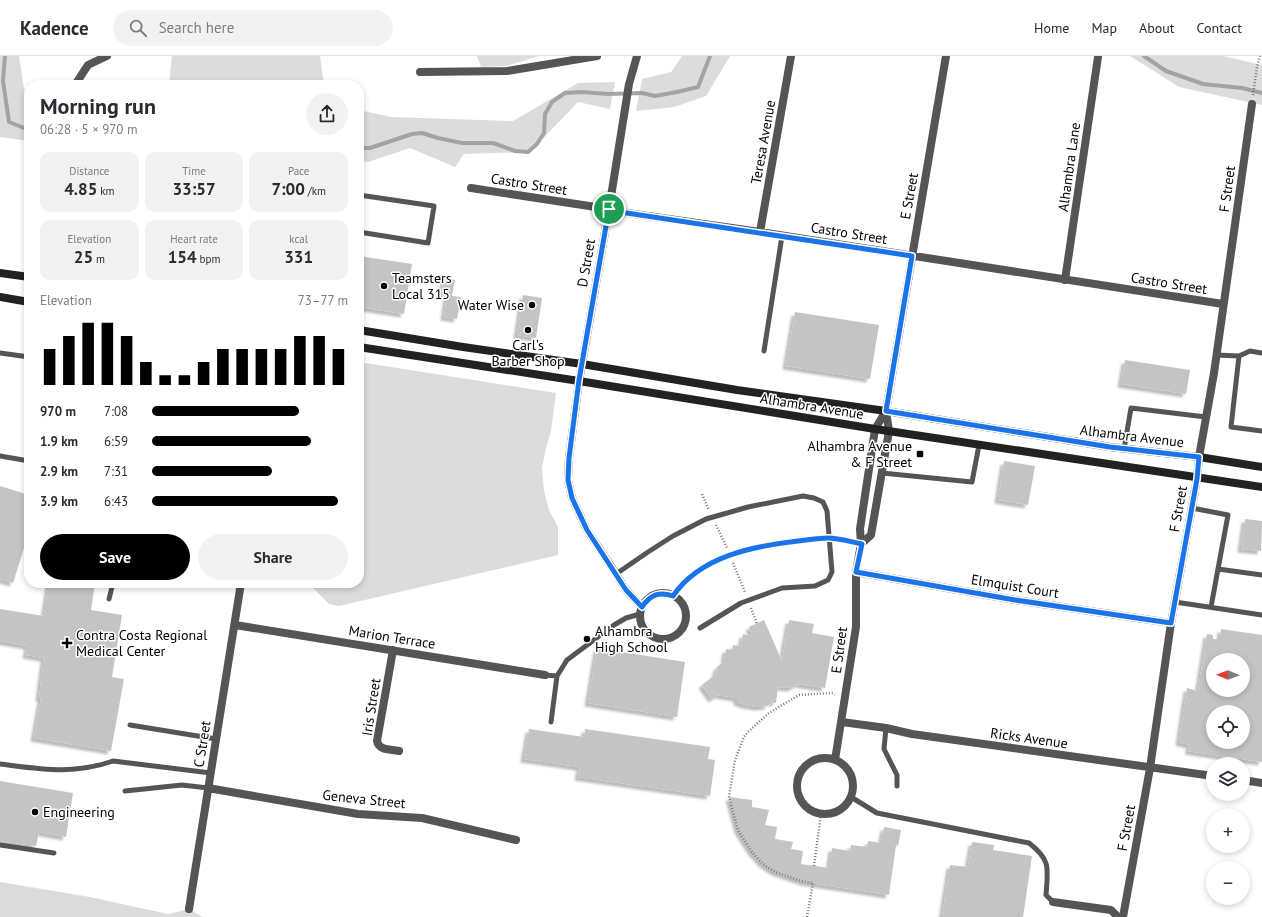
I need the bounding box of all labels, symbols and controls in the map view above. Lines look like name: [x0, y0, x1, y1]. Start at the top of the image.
search box: [113, 10, 393, 46]
text: Kadence: [20, 16, 89, 40]
icon: search: [127, 17, 149, 39]
text: Search here: [159, 18, 234, 37]
text: Home: [1034, 19, 1069, 37]
text: Map: [1091, 19, 1117, 37]
text: About: [1139, 19, 1175, 37]
text: Contact: [1197, 19, 1242, 37]
text: Morning run: [40, 92, 156, 120]
button: share: [306, 93, 348, 135]
street label: Teresa Avenue: [747, 99, 779, 185]
text: 06:28 · 5 × 970 m: [40, 121, 137, 138]
street label: Alhambra Lane: [1054, 121, 1084, 213]
text: Distance: [69, 164, 109, 178]
text: Time: [182, 164, 206, 178]
text: Pace: [288, 164, 309, 178]
street label: F Street: [1215, 164, 1239, 213]
street label: Castro Street: [490, 169, 569, 199]
street label: E Street: [896, 171, 922, 221]
text: 4.85: [64, 178, 97, 200]
text: 33:57: [172, 178, 216, 200]
text: 7:00: [271, 178, 305, 200]
text: km: [97, 184, 114, 198]
text: /km: [305, 184, 326, 198]
pin: [592, 192, 626, 226]
icon: arrive: [598, 198, 620, 220]
street label: Castro Street: [810, 218, 889, 248]
text: Elevation: [67, 232, 111, 246]
text: Heart rate: [170, 232, 218, 246]
text: kcal: [289, 232, 308, 246]
street label: D Street: [573, 237, 599, 289]
text: 25: [74, 246, 93, 268]
text: 154: [168, 246, 197, 268]
text: 331: [284, 246, 313, 268]
text: m: [93, 252, 105, 266]
text: bpm: [197, 252, 220, 266]
street label: Castro Street: [1130, 268, 1209, 298]
place label: Teamsters Local 315: [392, 269, 452, 303]
marker: Teamsters Local 315: [379, 281, 389, 291]
text: Elevation: [40, 292, 92, 309]
text: 73–77 m: [298, 292, 348, 309]
place label: Water Wise: [458, 296, 524, 314]
marker: Water Wise: [527, 300, 537, 310]
marker: Carl's Barber Shop: [523, 325, 533, 335]
place label: Carl's Barber Shop: [491, 336, 565, 370]
street label: Alhambra Avenue: [759, 389, 865, 423]
text: 970 m: [40, 403, 76, 420]
text: 7:08: [104, 403, 128, 420]
street label: Alhambra Avenue: [1079, 421, 1185, 451]
text: 1.9 km: [40, 433, 78, 450]
text: 6:59: [104, 433, 128, 450]
place label: Alhambra Avenue & F Street: [807, 437, 912, 471]
marker: Alhambra Avenue & F Street: [915, 449, 925, 459]
text: 2.9 km: [40, 463, 78, 480]
text: 7:31: [104, 463, 128, 480]
street label: F Street: [1165, 484, 1191, 534]
text: 3.9 km: [40, 493, 78, 510]
text: 6:43: [104, 493, 128, 510]
button: Save: [40, 534, 190, 580]
button: Share: [198, 534, 348, 580]
street label: Elmquist Court: [970, 570, 1060, 602]
street label: Marion Terrace: [347, 621, 437, 653]
place label: Alhambra High School: [595, 622, 668, 656]
street label: E Street: [827, 625, 851, 675]
place label: Contra Costa Regional Medical Center: [76, 626, 207, 660]
marker: Alhambra High School: [582, 634, 592, 644]
marker: Contra Costa Regional Medical Center: [61, 637, 73, 649]
north arrow: [1206, 653, 1250, 697]
map controls: [1206, 653, 1250, 905]
street label: Iris Street: [358, 677, 384, 737]
button: locate: [1206, 705, 1250, 749]
street label: C Street: [189, 719, 215, 769]
street label: Ricks Avenue: [989, 724, 1069, 752]
button: layers: [1206, 757, 1250, 801]
street label: Geneva Street: [322, 786, 407, 812]
place label: Engineering: [43, 803, 115, 821]
street label: F Street: [1113, 803, 1139, 853]
marker: Engineering: [30, 807, 40, 817]
button: +: [1206, 809, 1250, 853]
button: −: [1206, 861, 1250, 905]

